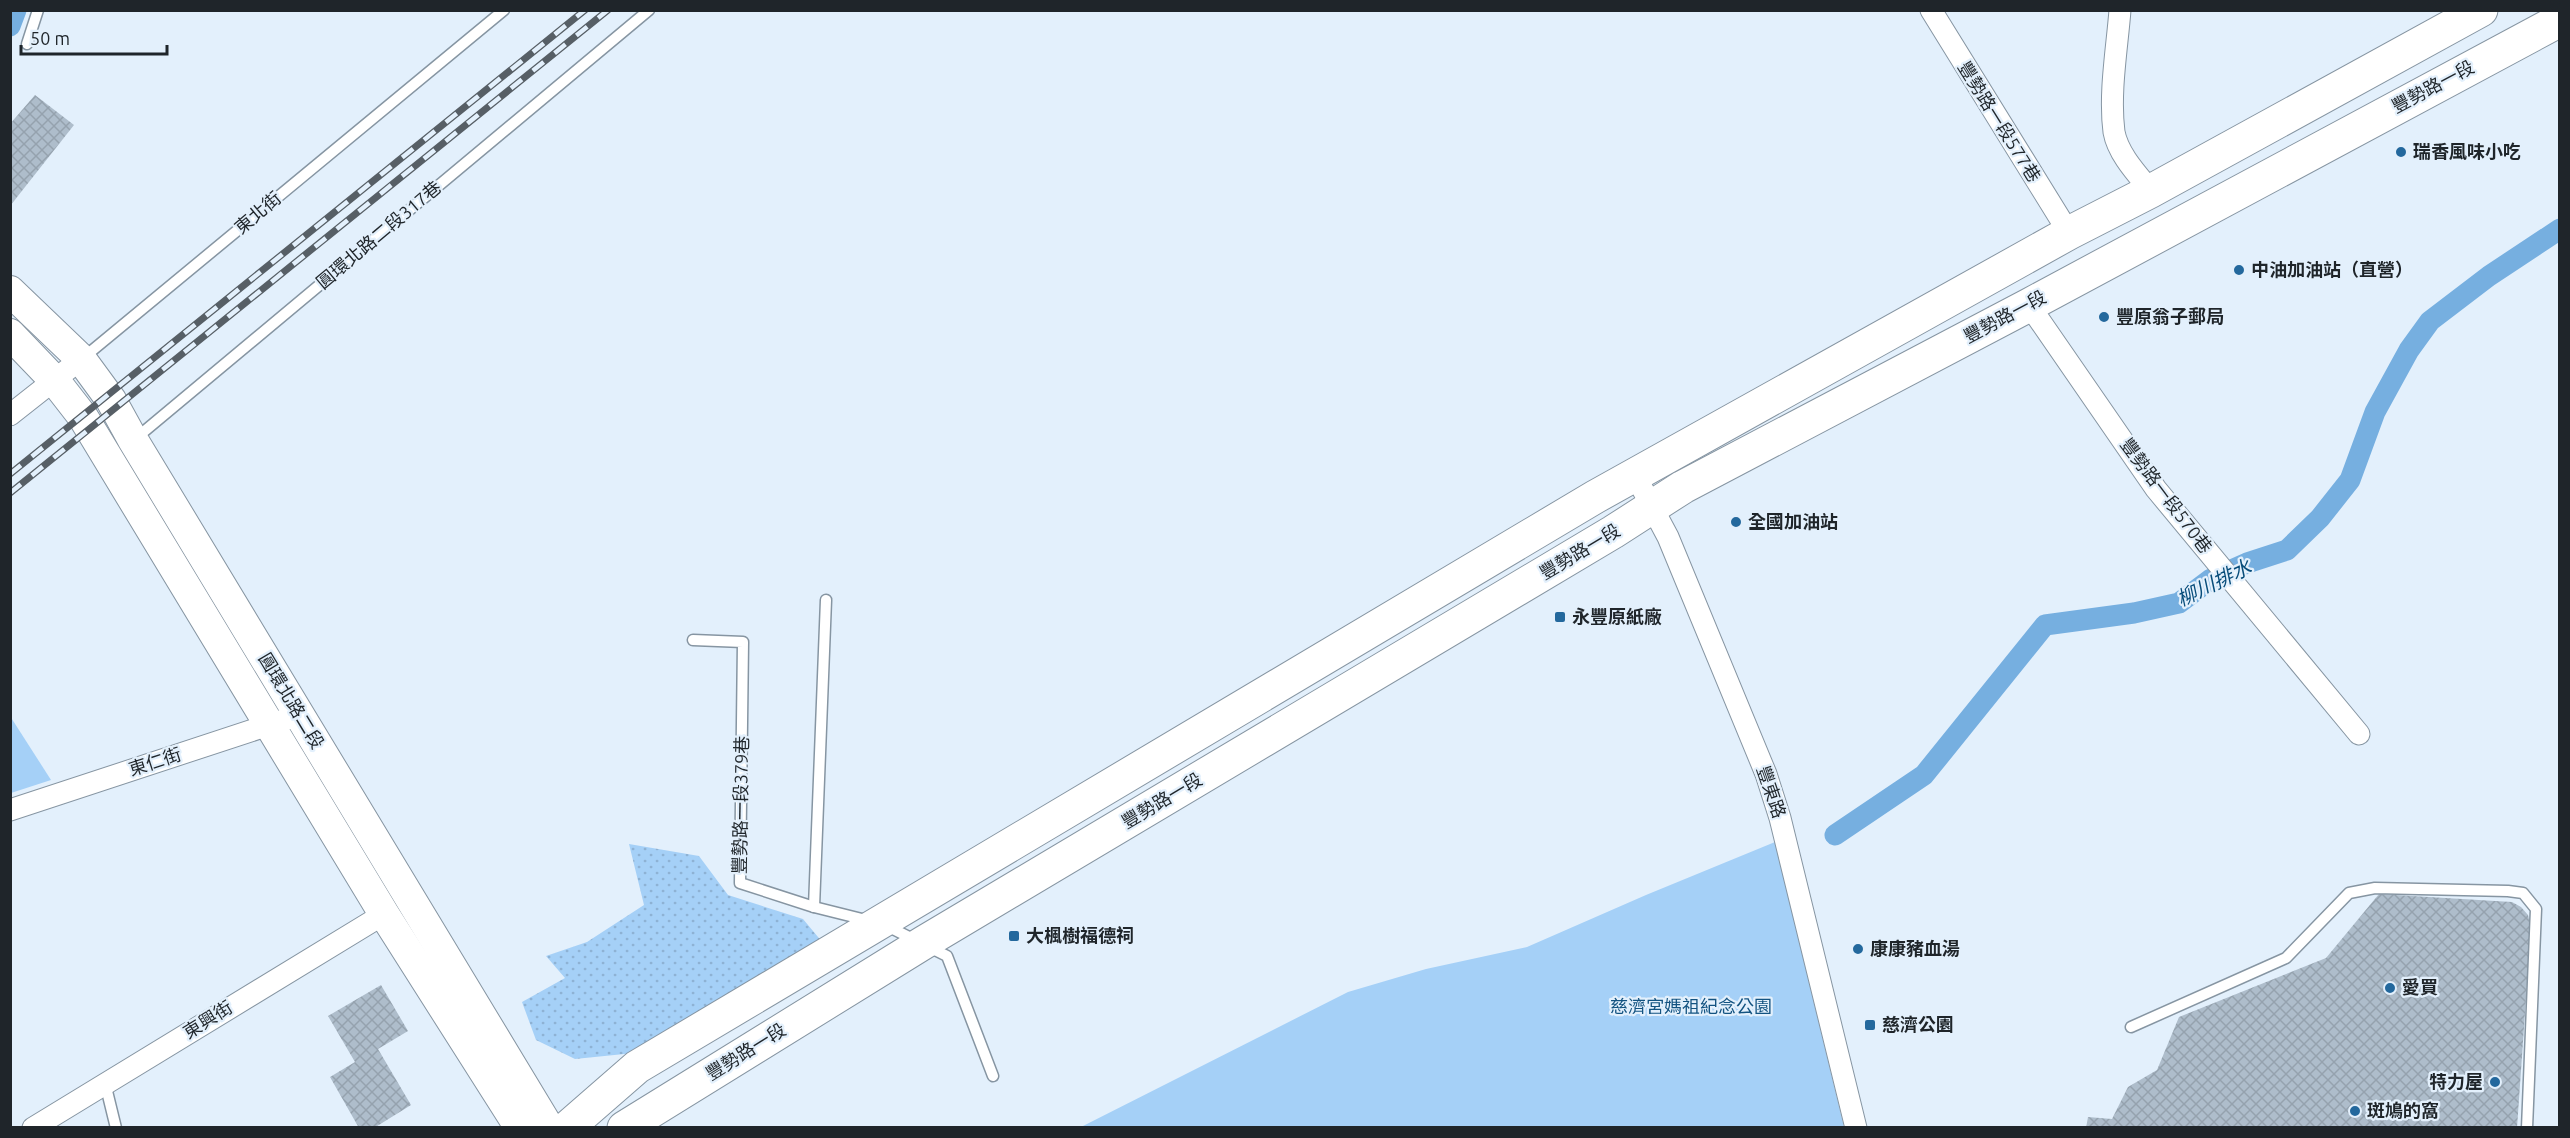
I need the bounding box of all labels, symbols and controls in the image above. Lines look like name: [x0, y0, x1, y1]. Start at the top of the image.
scale bar: [21, 18, 166, 56]
text: 50 m: [30, 28, 70, 48]
street label: 豐勢路一段: [2388, 56, 2477, 116]
street label: 豐勢路一段577巷: [1955, 57, 2045, 185]
place label: 瑞香風味小吃: [2413, 141, 2521, 161]
marker: 瑞香風味小吃: [2394, 145, 2408, 159]
street label: 圓環北路二段317巷: [312, 176, 445, 292]
street label: 東北街: [230, 187, 284, 237]
place label: 中油加油站（直營）: [2251, 259, 2413, 279]
marker: 中油加油站（直營）: [2232, 263, 2246, 277]
street label: 豐勢路一段: [1960, 286, 2049, 346]
place label: 豐原翁子郵局: [2116, 306, 2224, 326]
marker: 豐原翁子郵局: [2097, 310, 2111, 324]
street label: 豐勢路一段570巷: [2117, 434, 2216, 557]
place label: 全國加油站: [1748, 511, 1838, 531]
marker: 全國加油站: [1729, 515, 1743, 529]
street label: 豐勢路一段: [1536, 519, 1623, 583]
water label: 柳川排水: [2173, 554, 2256, 610]
place label: 永豐原紙廠: [1572, 606, 1662, 626]
marker: 永豐原紙廠: [1553, 610, 1567, 624]
street label: 圓環北路二段: [255, 649, 328, 752]
street label: 豐勢路一段379巷: [729, 736, 751, 874]
street label: 東仁街: [126, 743, 183, 779]
street label: 豐東路: [1754, 763, 1790, 820]
street label: 豐勢路一段: [1118, 768, 1205, 832]
place label: 大楓樹福德祠: [1026, 925, 1134, 945]
marker: 大楓樹福德祠: [1007, 929, 1021, 943]
place label: 康康豬血湯: [1870, 938, 1960, 958]
marker: 康康豬血湯: [1851, 942, 1865, 956]
place label: 愛買: [2402, 977, 2438, 997]
marker: 愛買: [2383, 981, 2397, 995]
street label: 東興街: [179, 996, 236, 1042]
park label: 慈濟宮媽祖紀念公園: [1610, 996, 1772, 1016]
place label: 慈濟公園: [1882, 1014, 1954, 1034]
marker: 慈濟公園: [1863, 1018, 1877, 1032]
street label: 豐勢路一段: [702, 1019, 789, 1083]
place label: 特力屋: [2429, 1071, 2483, 1091]
marker: 特力屋: [2488, 1075, 2502, 1089]
place label: 斑鳩的窩: [2367, 1100, 2439, 1120]
marker: 斑鳩的窩: [2348, 1104, 2362, 1118]

